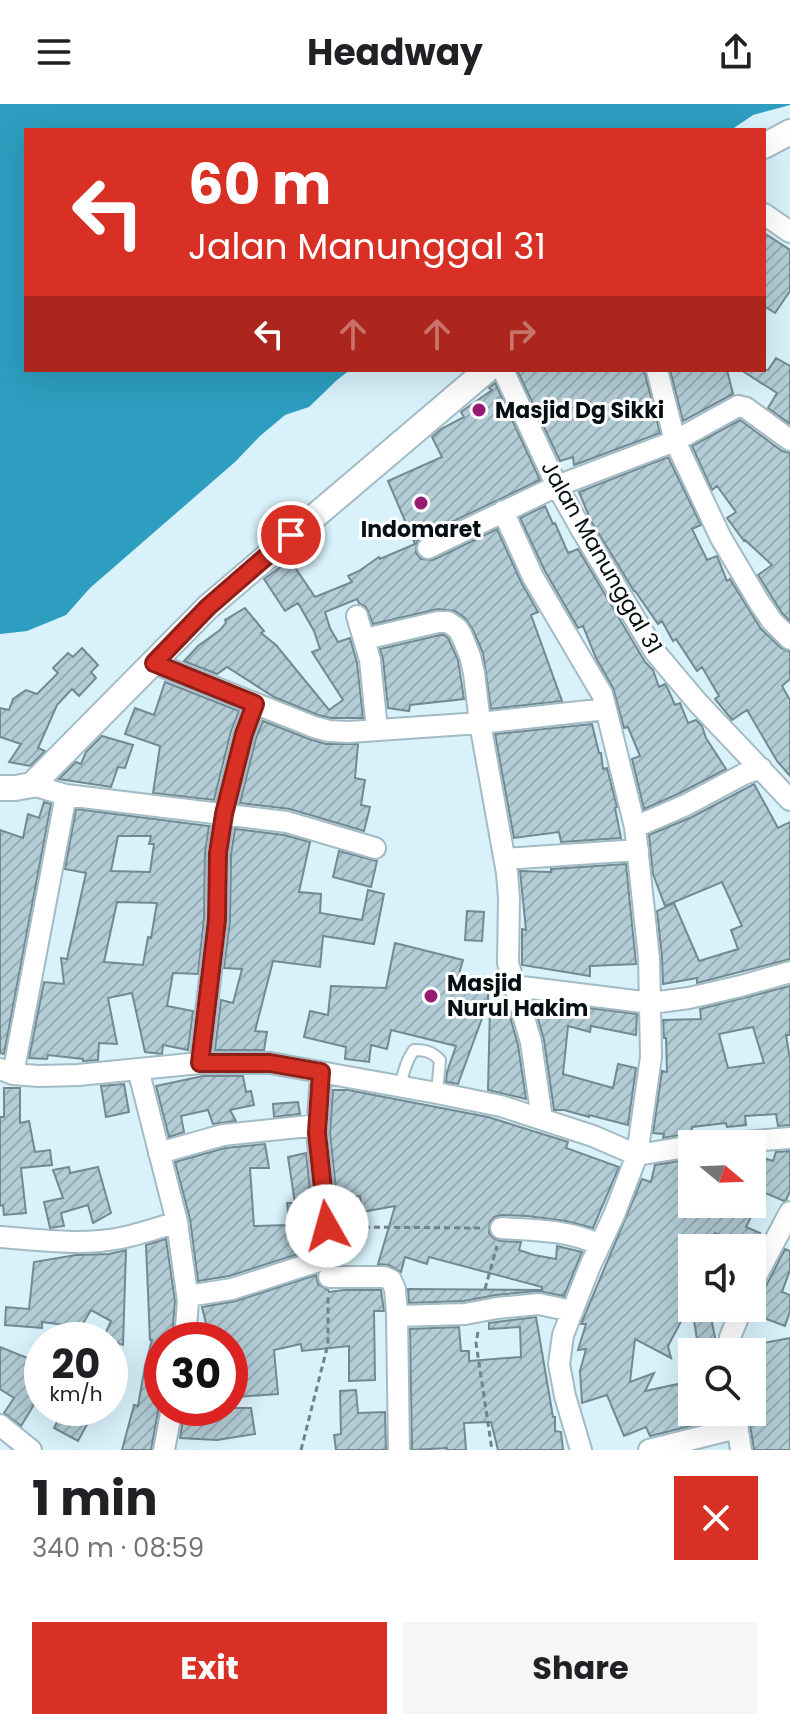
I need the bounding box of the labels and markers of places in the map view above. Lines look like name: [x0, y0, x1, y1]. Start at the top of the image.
place label: Masjid Dg Sikki: [495, 395, 664, 426]
marker: Masjid Dg Sikki: [470, 401, 488, 419]
marker: Indomaret: [412, 494, 430, 512]
pin: [257, 501, 325, 569]
place label: Indomaret: [361, 514, 481, 545]
place label: Masjid Nurul Hakim: [447, 968, 588, 1024]
marker: Masjid Nurul Hakim: [422, 987, 440, 1005]

